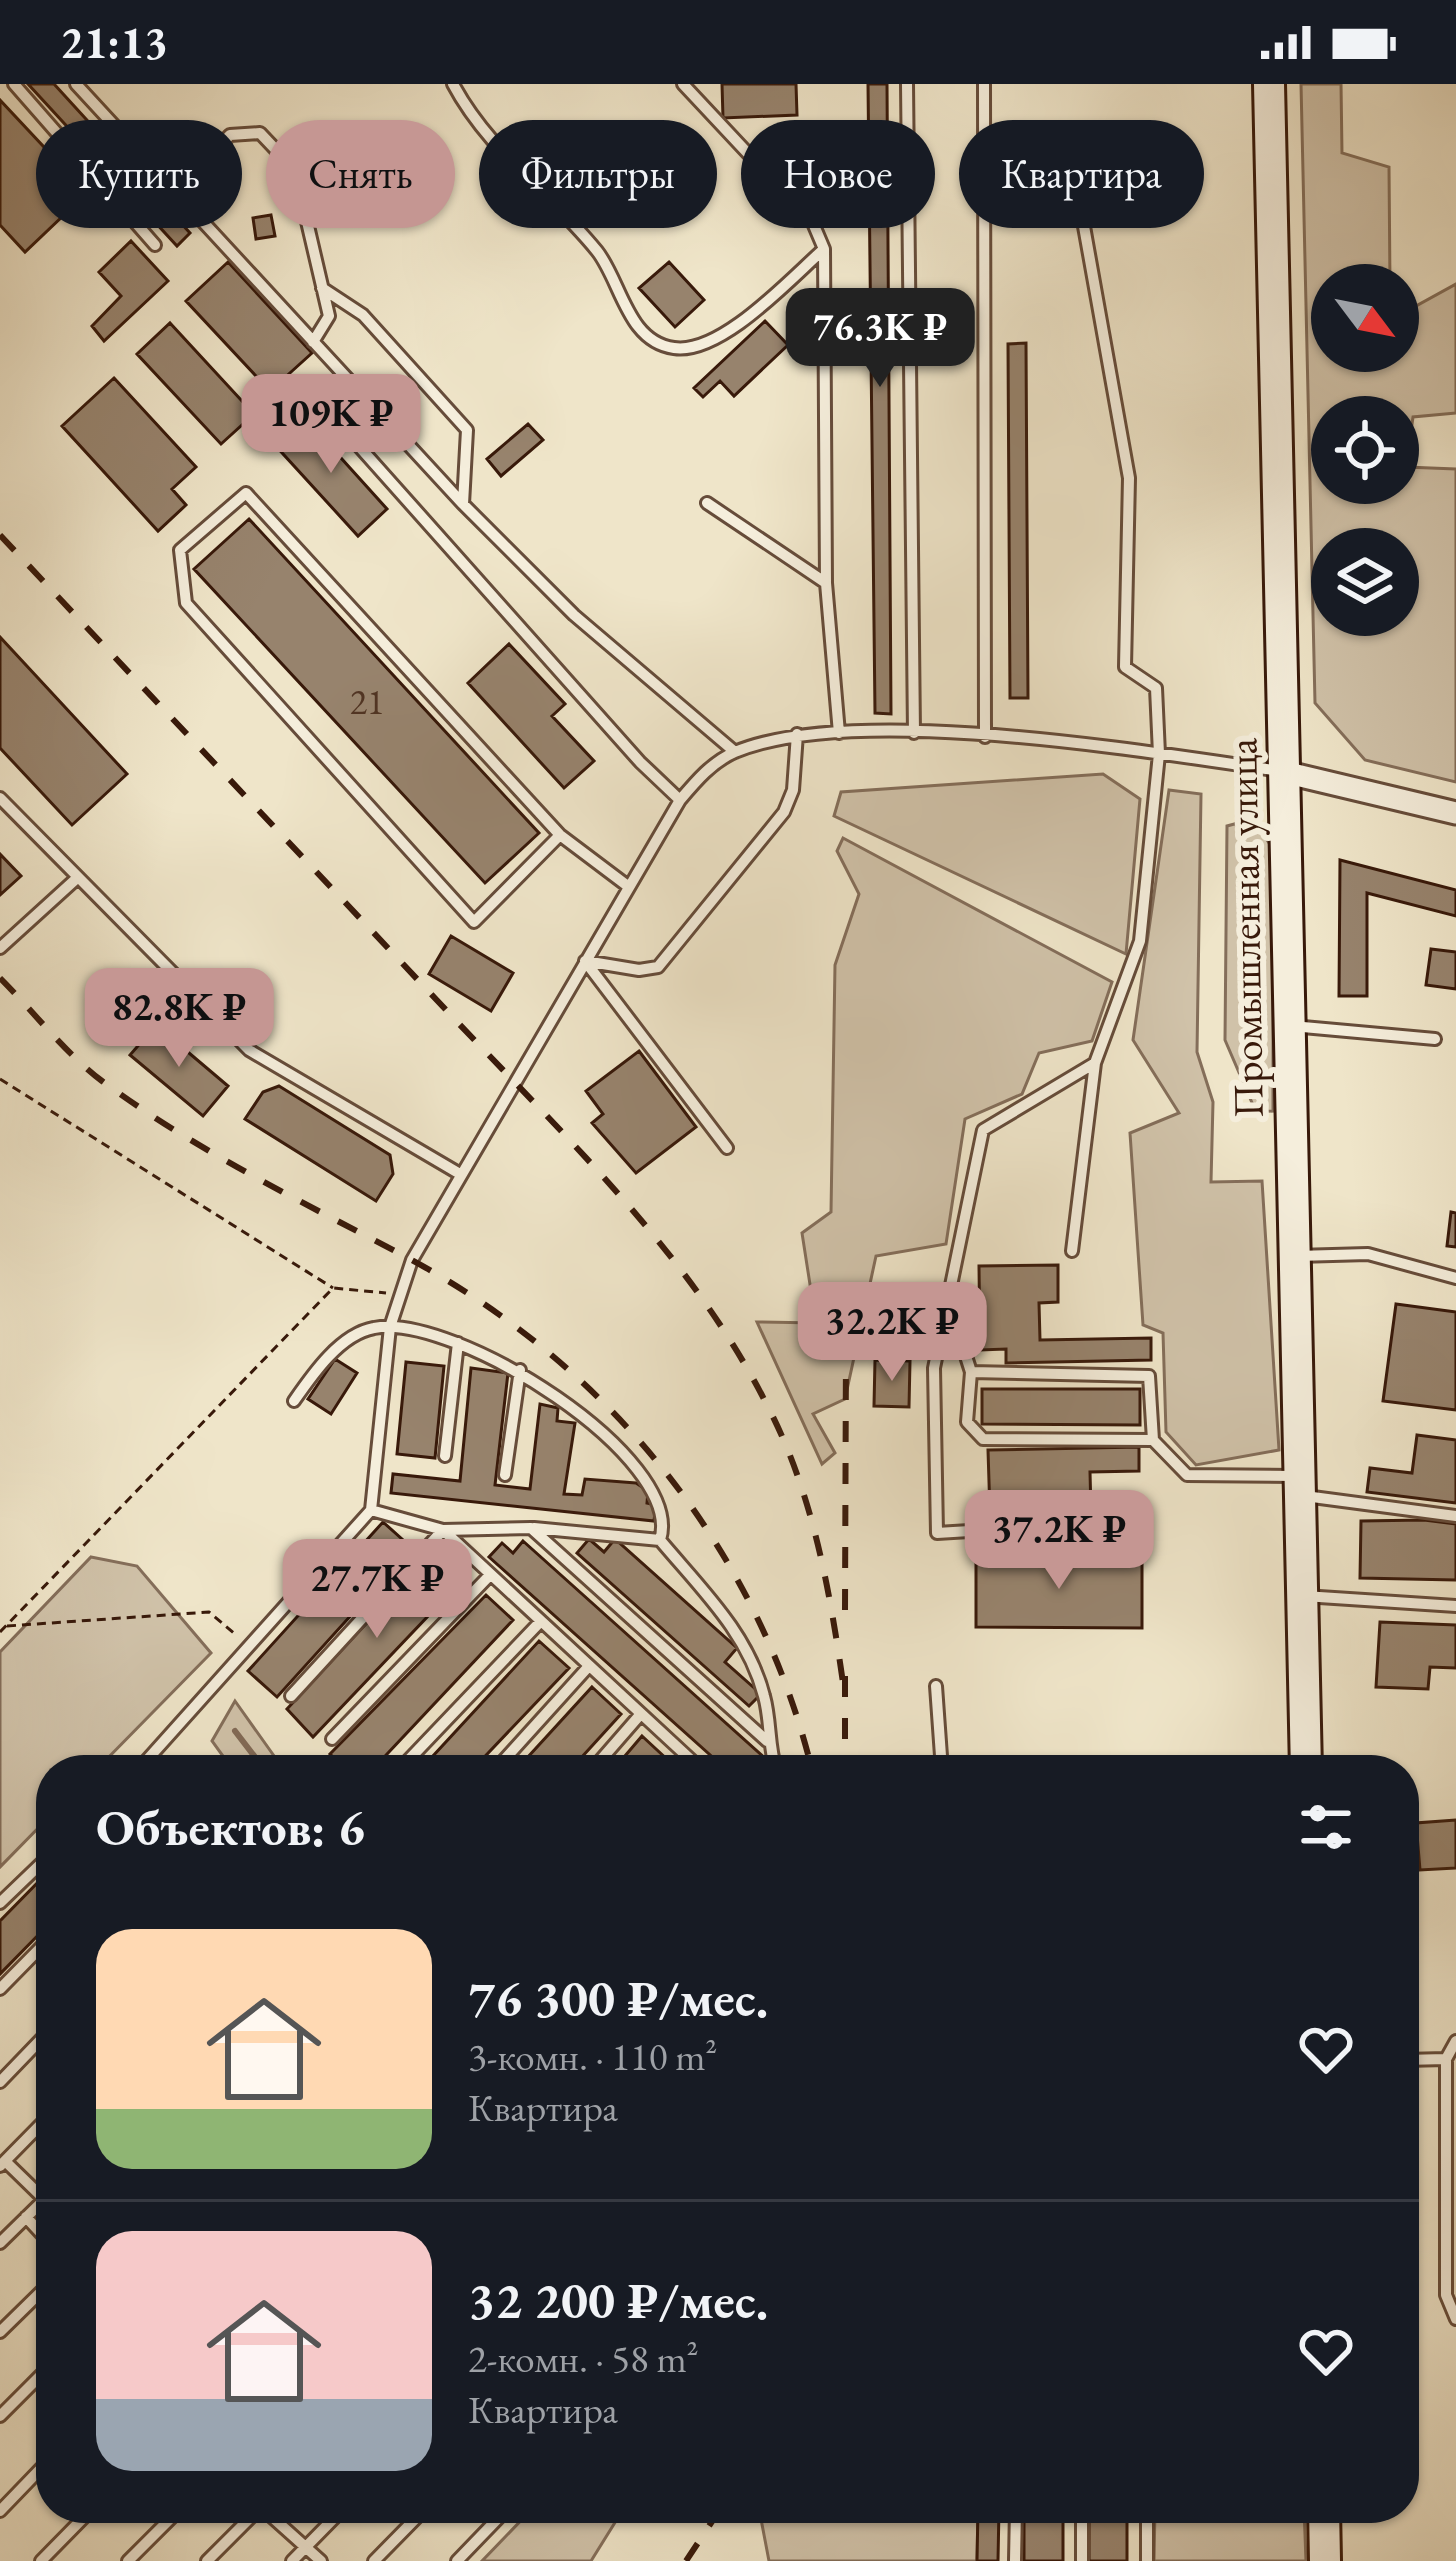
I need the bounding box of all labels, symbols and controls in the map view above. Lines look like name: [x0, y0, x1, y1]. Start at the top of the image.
text: 21:13: [60, 13, 168, 71]
chip: Купить: [36, 120, 242, 228]
chip: Снять: [266, 120, 455, 228]
chip: Фильтры: [479, 120, 717, 228]
chip: Новое: [741, 120, 935, 228]
chip: Квартира: [959, 120, 1204, 228]
north arrow: [1311, 264, 1419, 372]
map controls: [1311, 264, 1419, 636]
pin: 76.3K ₽: [769, 288, 991, 390]
text: 76.3K ₽: [813, 301, 947, 352]
pin: 109K ₽: [233, 374, 429, 476]
text: 109K ₽: [269, 387, 393, 438]
button: locate: [1311, 396, 1419, 504]
button: layers: [1311, 528, 1419, 636]
house number: 21: [350, 678, 384, 725]
street label: Промышленная улица: [1214, 737, 1276, 1119]
pin: 82.8K ₽: [68, 968, 290, 1070]
text: 82.8K ₽: [112, 981, 246, 1032]
pin: 32.2K ₽: [781, 1282, 1003, 1384]
text: 32.2K ₽: [825, 1295, 959, 1346]
pin: 37.2K ₽: [948, 1490, 1170, 1592]
text: 37.2K ₽: [992, 1503, 1126, 1554]
pin: 27.7K ₽: [266, 1539, 488, 1641]
text: 27.7K ₽: [310, 1552, 444, 1603]
text: Объектов: 6: [96, 1794, 365, 1860]
icon: filters: [1293, 1794, 1359, 1860]
text: 76 300 ₽/мес.: [468, 1965, 768, 2031]
icon: home: [192, 1977, 336, 2121]
icon: heart: [1293, 2016, 1359, 2082]
text: 3-комн. · 110 m²: [468, 2031, 717, 2082]
text: Квартира: [468, 2082, 618, 2133]
text: 32 200 ₽/мес.: [468, 2267, 768, 2333]
icon: home: [192, 2279, 336, 2423]
icon: heart: [1293, 2318, 1359, 2384]
text: 2-комн. · 58 m²: [468, 2333, 699, 2384]
text: Квартира: [468, 2384, 618, 2435]

